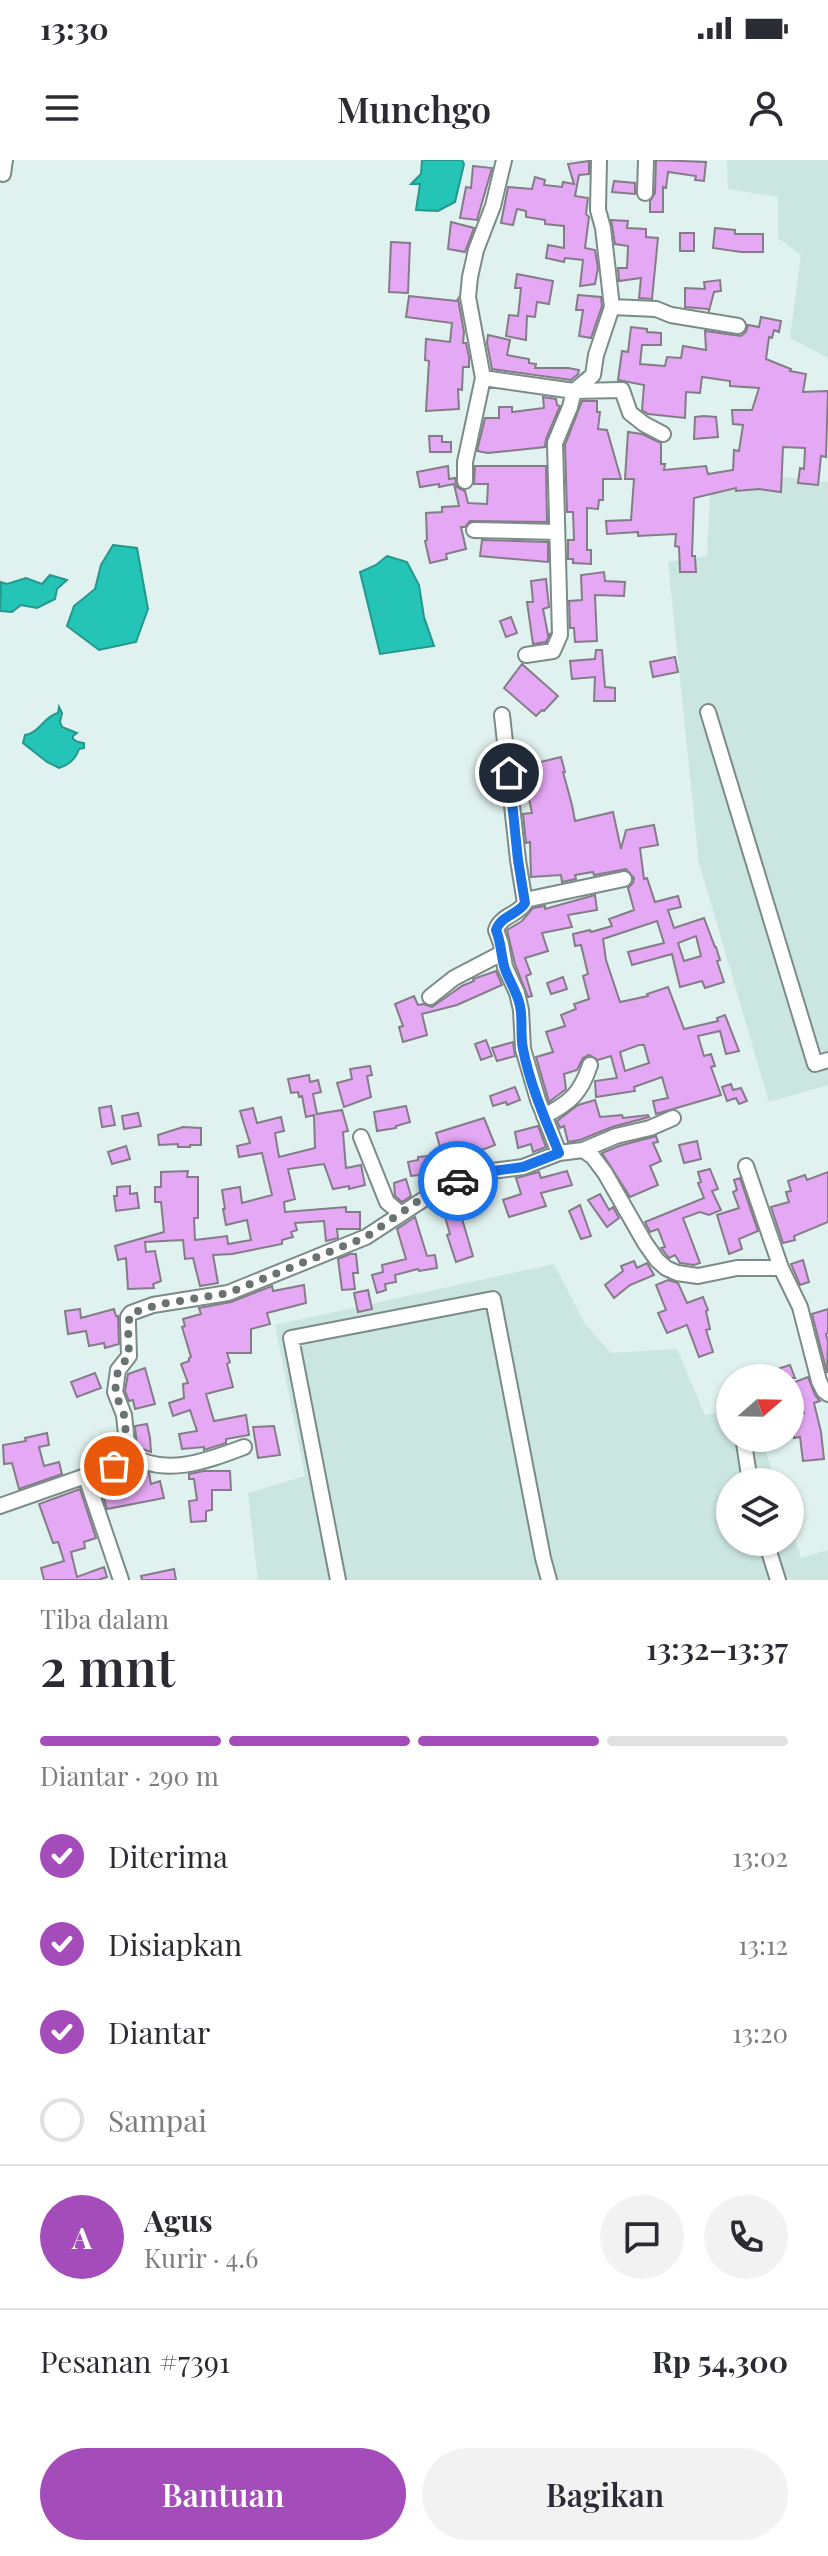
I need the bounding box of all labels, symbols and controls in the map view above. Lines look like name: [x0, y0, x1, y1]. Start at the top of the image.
text: 13:30: [40, 8, 109, 48]
text: Munchgo: [337, 84, 491, 132]
icon: menu: [40, 86, 84, 130]
icon: person: [744, 86, 788, 130]
pin: [475, 739, 543, 807]
icon: home: [487, 751, 531, 795]
courier: [418, 1141, 498, 1221]
icon: car: [436, 1159, 480, 1203]
north arrow: [716, 1364, 804, 1452]
map controls: [716, 1364, 804, 1556]
pin: [80, 1432, 148, 1500]
icon: bag: [92, 1444, 136, 1488]
button: layers: [716, 1468, 804, 1556]
text: Tiba dalam: [40, 1601, 169, 1636]
text: 13:32–13:37: [646, 1628, 788, 1668]
text: 2 mnt: [40, 1631, 175, 1700]
text: Diantar · 290 m: [40, 1758, 219, 1793]
icon: check: [40, 1834, 84, 1878]
text: Diterima: [108, 1836, 228, 1876]
text: 13:02: [732, 1839, 788, 1874]
icon: check: [40, 1922, 84, 1966]
text: Disiapkan: [108, 1924, 242, 1964]
text: 13:12: [738, 1927, 788, 1962]
icon: check: [40, 2010, 84, 2054]
text: Diantar: [108, 2012, 210, 2052]
text: 13:20: [732, 2015, 788, 2050]
text: Sampai: [108, 2100, 207, 2140]
button: chat: [600, 2195, 684, 2279]
button: phone: [704, 2195, 788, 2279]
text: Agus: [144, 2200, 213, 2240]
text: A: [72, 2217, 92, 2257]
text: Kurir · 4.6: [144, 2240, 258, 2275]
text: Pesanan #7391: [40, 2341, 230, 2381]
text: Rp 54,300: [652, 2341, 788, 2381]
button: Bantuan: [40, 2448, 406, 2540]
button: Bagikan: [422, 2448, 788, 2540]

